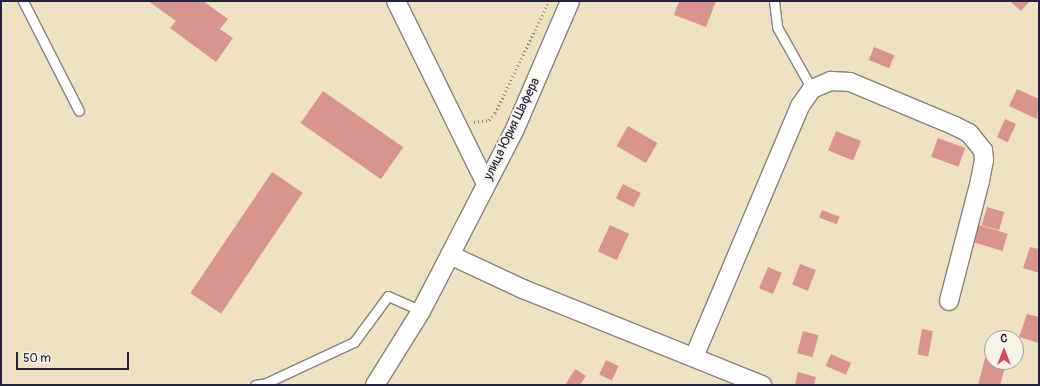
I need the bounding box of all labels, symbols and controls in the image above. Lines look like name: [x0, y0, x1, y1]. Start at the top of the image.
street label: улица Юрия Шафера: [481, 75, 543, 183]
north arrow: [984, 330, 1024, 370]
text: С: [1001, 332, 1007, 345]
scale bar: [18, 344, 131, 370]
text: 50 m: [23, 351, 51, 366]

